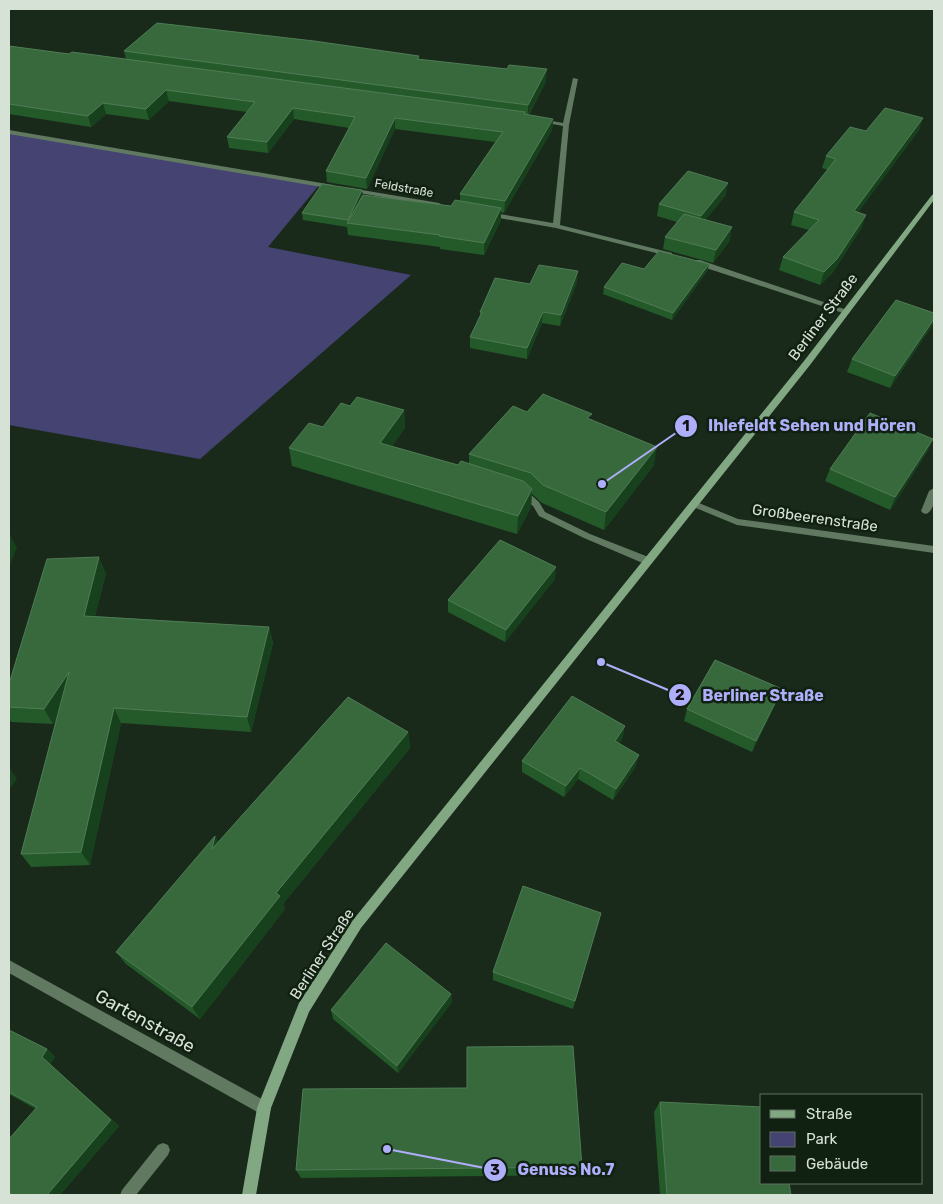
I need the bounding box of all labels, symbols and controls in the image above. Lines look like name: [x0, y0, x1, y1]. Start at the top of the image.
street label: Feldstraße: [374, 176, 435, 200]
street label: Berliner Straße: [784, 270, 862, 364]
callout: Ihlefeldt Sehen und Hören: [673, 410, 926, 441]
text: Ihlefeldt Sehen und Hören: [708, 416, 916, 435]
text: 1: [682, 417, 690, 435]
street label: Großbeerenstraße: [751, 500, 879, 536]
callout: Berliner Straße: [667, 680, 834, 711]
text: 2: [675, 686, 685, 704]
text: Berliner Straße: [702, 686, 824, 705]
street label: Berliner Straße: [286, 905, 358, 1003]
street label: Gartenstraße: [91, 985, 199, 1057]
legend: [760, 1094, 923, 1184]
text: Straße: [806, 1105, 852, 1123]
text: Park: [806, 1130, 837, 1148]
callout: Genuss No.7: [482, 1154, 624, 1185]
text: Gebäude: [806, 1155, 868, 1173]
text: Genuss No.7: [517, 1160, 615, 1179]
text: 3: [490, 1161, 500, 1179]

